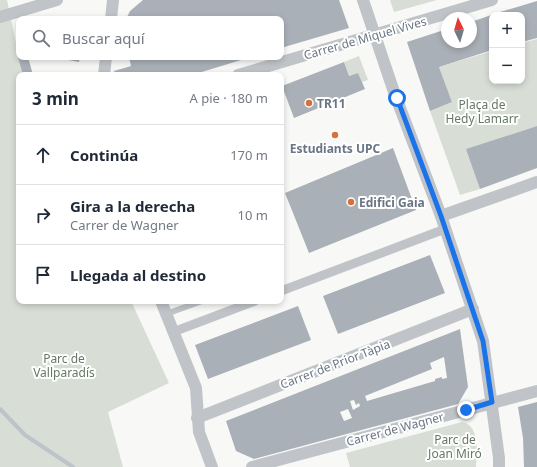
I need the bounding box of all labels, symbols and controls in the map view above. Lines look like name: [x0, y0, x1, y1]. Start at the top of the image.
street label: Carrer de Miquel Vives: [302, 12, 429, 64]
north arrow: [441, 12, 477, 48]
map controls: [489, 12, 525, 84]
button: +: [489, 12, 525, 48]
search box: [16, 16, 284, 60]
icon: search: [30, 27, 52, 49]
text: Buscar aquí: [62, 28, 145, 48]
button: −: [489, 48, 525, 84]
text: 3 min: [32, 87, 79, 110]
text: A pie · 180 m: [190, 89, 268, 107]
route start: [388, 89, 406, 107]
place label: TR11: [317, 95, 346, 112]
park label: Plaça de Hedy Lamarr: [445, 96, 519, 127]
marker: TR11: [304, 98, 314, 108]
marker: Estudiants UPC: [330, 130, 340, 140]
place label: Estudiants UPC: [290, 140, 381, 157]
icon: ahead: [32, 144, 54, 166]
text: Continúa: [70, 145, 138, 165]
text: 170 m: [230, 146, 268, 164]
place label: Edifici Gaia: [359, 194, 425, 211]
text: Gira a la derecha: [70, 196, 195, 216]
marker: Edifici Gaia: [346, 197, 356, 207]
icon: right: [32, 204, 54, 226]
text: 10 m: [238, 206, 268, 224]
text: Carrer de Wagner: [70, 216, 179, 234]
icon: arrive: [32, 264, 54, 286]
text: Llegada al destino: [70, 265, 206, 285]
street label: Carrer de Prior Tàpia: [278, 335, 392, 393]
park label: Parc de Vallparadís: [33, 350, 95, 381]
route end: [457, 401, 475, 419]
street label: Carrer de Wagner: [344, 408, 446, 450]
park label: Parc de Joan Miró: [427, 431, 482, 462]

